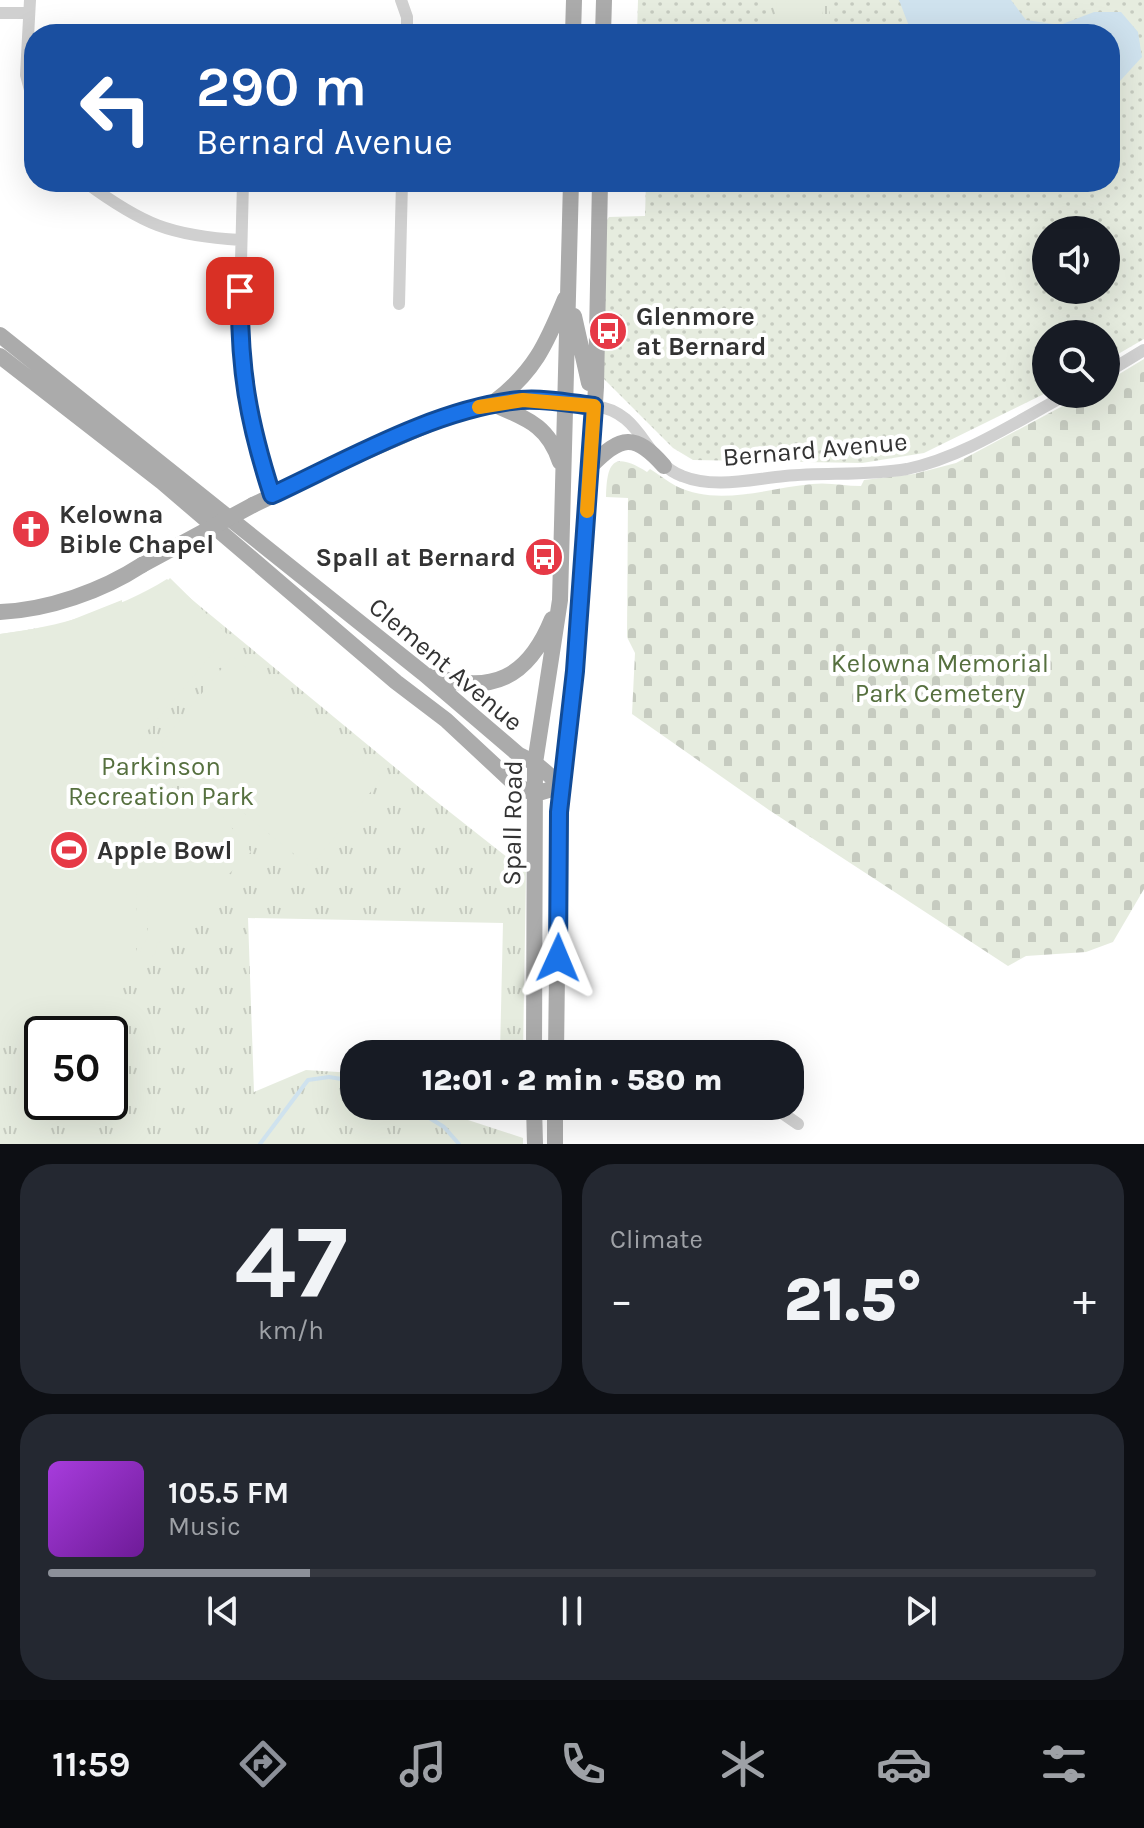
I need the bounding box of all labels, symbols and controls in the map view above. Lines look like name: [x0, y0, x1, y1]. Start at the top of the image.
text: 290 m: [196, 54, 367, 119]
icon: left: [64, 56, 168, 160]
text: Bernard Avenue: [196, 121, 453, 163]
map controls: [1032, 216, 1120, 408]
button: sound: [1032, 216, 1120, 304]
pin: [206, 257, 274, 325]
icon: arrive: [218, 269, 262, 313]
place label: Glenmore at Bernard: [636, 301, 766, 362]
bus stop icon: Glenmore at Bernard: [587, 310, 629, 352]
button: search: [1032, 320, 1120, 408]
street label: Bernard Avenue: [721, 426, 909, 473]
place label: Kelowna Bible Chapel: [59, 499, 214, 560]
church icon: Kelowna Bible Chapel: [10, 508, 52, 550]
bus stop icon: Spall at Bernard: [523, 536, 565, 578]
place label: Spall at Bernard: [315, 542, 516, 573]
street label: Clement Avenue: [362, 591, 529, 738]
park label: Kelowna Memorial Park Cemetery: [831, 648, 1049, 709]
park label: Parkinson Recreation Park: [68, 751, 254, 812]
street label: Spall Road: [496, 760, 529, 886]
sports icon: Apple Bowl: [48, 829, 90, 871]
place label: Apple Bowl: [97, 835, 232, 866]
position arrow: [516, 916, 600, 1000]
speed limit sign: 50: [24, 1016, 128, 1120]
text: 12:01 · 2 min · 580 m: [422, 1062, 722, 1098]
text: 47: [234, 1202, 348, 1323]
text: Climate: [610, 1224, 703, 1255]
text: 21.5°: [784, 1265, 922, 1335]
text: −: [610, 1275, 633, 1326]
text: +: [1073, 1275, 1096, 1326]
text: km/h: [258, 1315, 324, 1346]
text: 105.5 FM: [168, 1475, 289, 1511]
text: Music: [168, 1511, 241, 1542]
icon: previous: [201, 1589, 245, 1633]
icon: pause: [550, 1589, 594, 1633]
icon: next: [899, 1589, 943, 1633]
icon: directions: [235, 1736, 291, 1792]
icon: music: [395, 1736, 451, 1792]
icon: phone: [555, 1736, 611, 1792]
icon: climate: [715, 1736, 771, 1792]
icon: car: [876, 1736, 932, 1792]
icon: filters: [1036, 1736, 1092, 1792]
text: 11:59: [52, 1743, 130, 1785]

